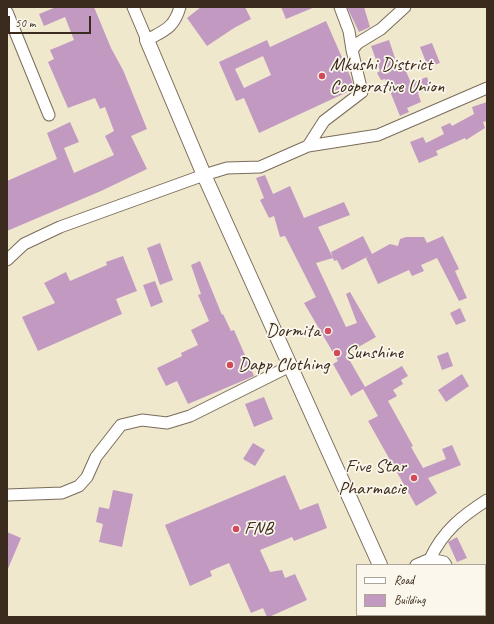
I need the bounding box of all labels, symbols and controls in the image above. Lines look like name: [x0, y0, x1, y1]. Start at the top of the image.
scale bar: [10, 8, 93, 34]
text: 50 m: [15, 15, 35, 31]
place label: Mkushi District Cooperative Union: [330, 54, 444, 98]
marker: Mkushi District Cooperative Union: [317, 71, 327, 81]
place label: Dormita: [266, 320, 320, 342]
marker: Dormita: [323, 326, 333, 336]
place label: Sunshine: [345, 342, 403, 364]
marker: Sunshine: [332, 348, 342, 358]
place label: Dapp Clothing: [238, 354, 329, 376]
marker: Dapp Clothing: [225, 360, 235, 370]
place label: Five Star Pharmacie: [338, 456, 406, 500]
marker: Five Star Pharmacie: [409, 473, 419, 483]
place label: FNB: [244, 518, 273, 540]
marker: FNB: [231, 524, 241, 534]
legend: [356, 564, 486, 616]
text: Road: [394, 572, 414, 588]
text: Building: [394, 592, 426, 608]

